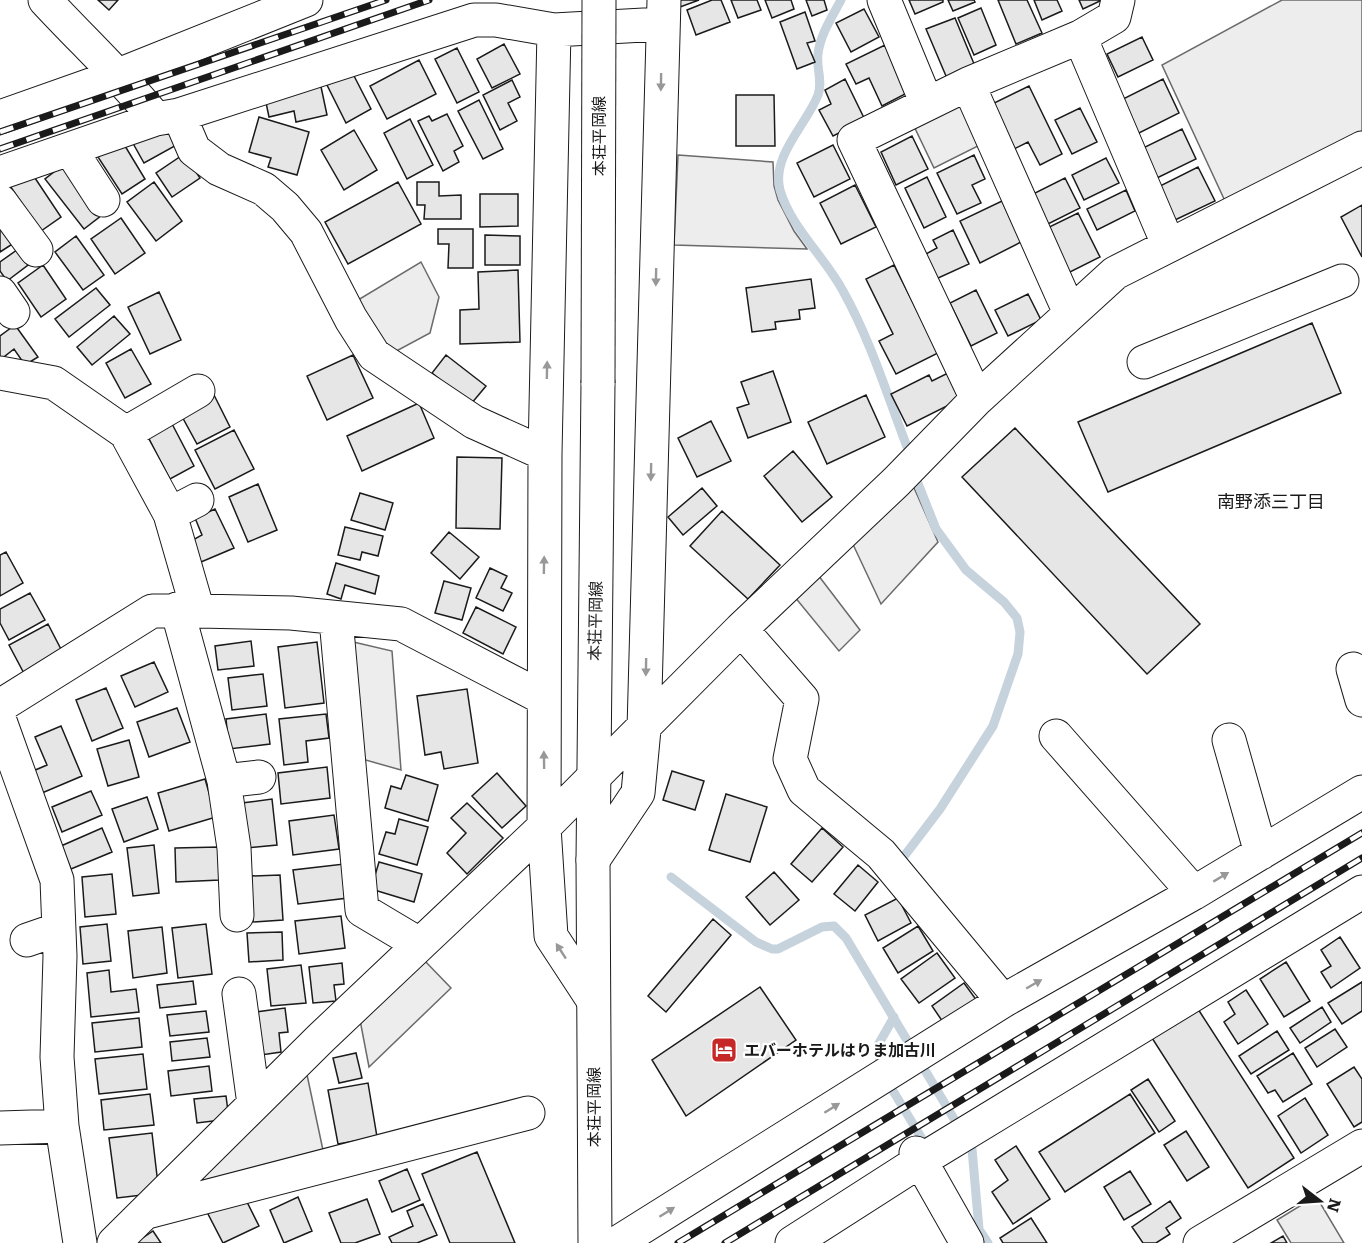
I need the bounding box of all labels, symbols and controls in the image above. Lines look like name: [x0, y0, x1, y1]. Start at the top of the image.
one-way arrow: [656, 73, 666, 92]
street label: 本荘平岡線: [586, 96, 610, 176]
one-way arrow: [651, 268, 661, 287]
one-way arrow: [542, 360, 551, 379]
one-way arrow: [646, 463, 656, 482]
district label: 南野添三丁目: [1217, 487, 1325, 514]
one-way arrow: [539, 555, 549, 574]
street label: 本荘平岡線: [581, 581, 607, 661]
one-way arrow: [641, 658, 651, 677]
one-way arrow: [539, 750, 548, 769]
one-way arrow: [1213, 871, 1229, 882]
one-way arrow: [555, 944, 567, 960]
one-way arrow: [1026, 979, 1043, 989]
hotel icon: エバーホテルはりま加古川: [709, 1035, 739, 1065]
place label: エバーホテルはりま加古川: [744, 1037, 936, 1061]
street label: 本荘平岡線: [581, 1067, 605, 1147]
one-way arrow: [824, 1103, 840, 1114]
north arrow: [1290, 1171, 1350, 1231]
text: N: [1322, 1196, 1349, 1216]
one-way arrow: [659, 1207, 675, 1218]

